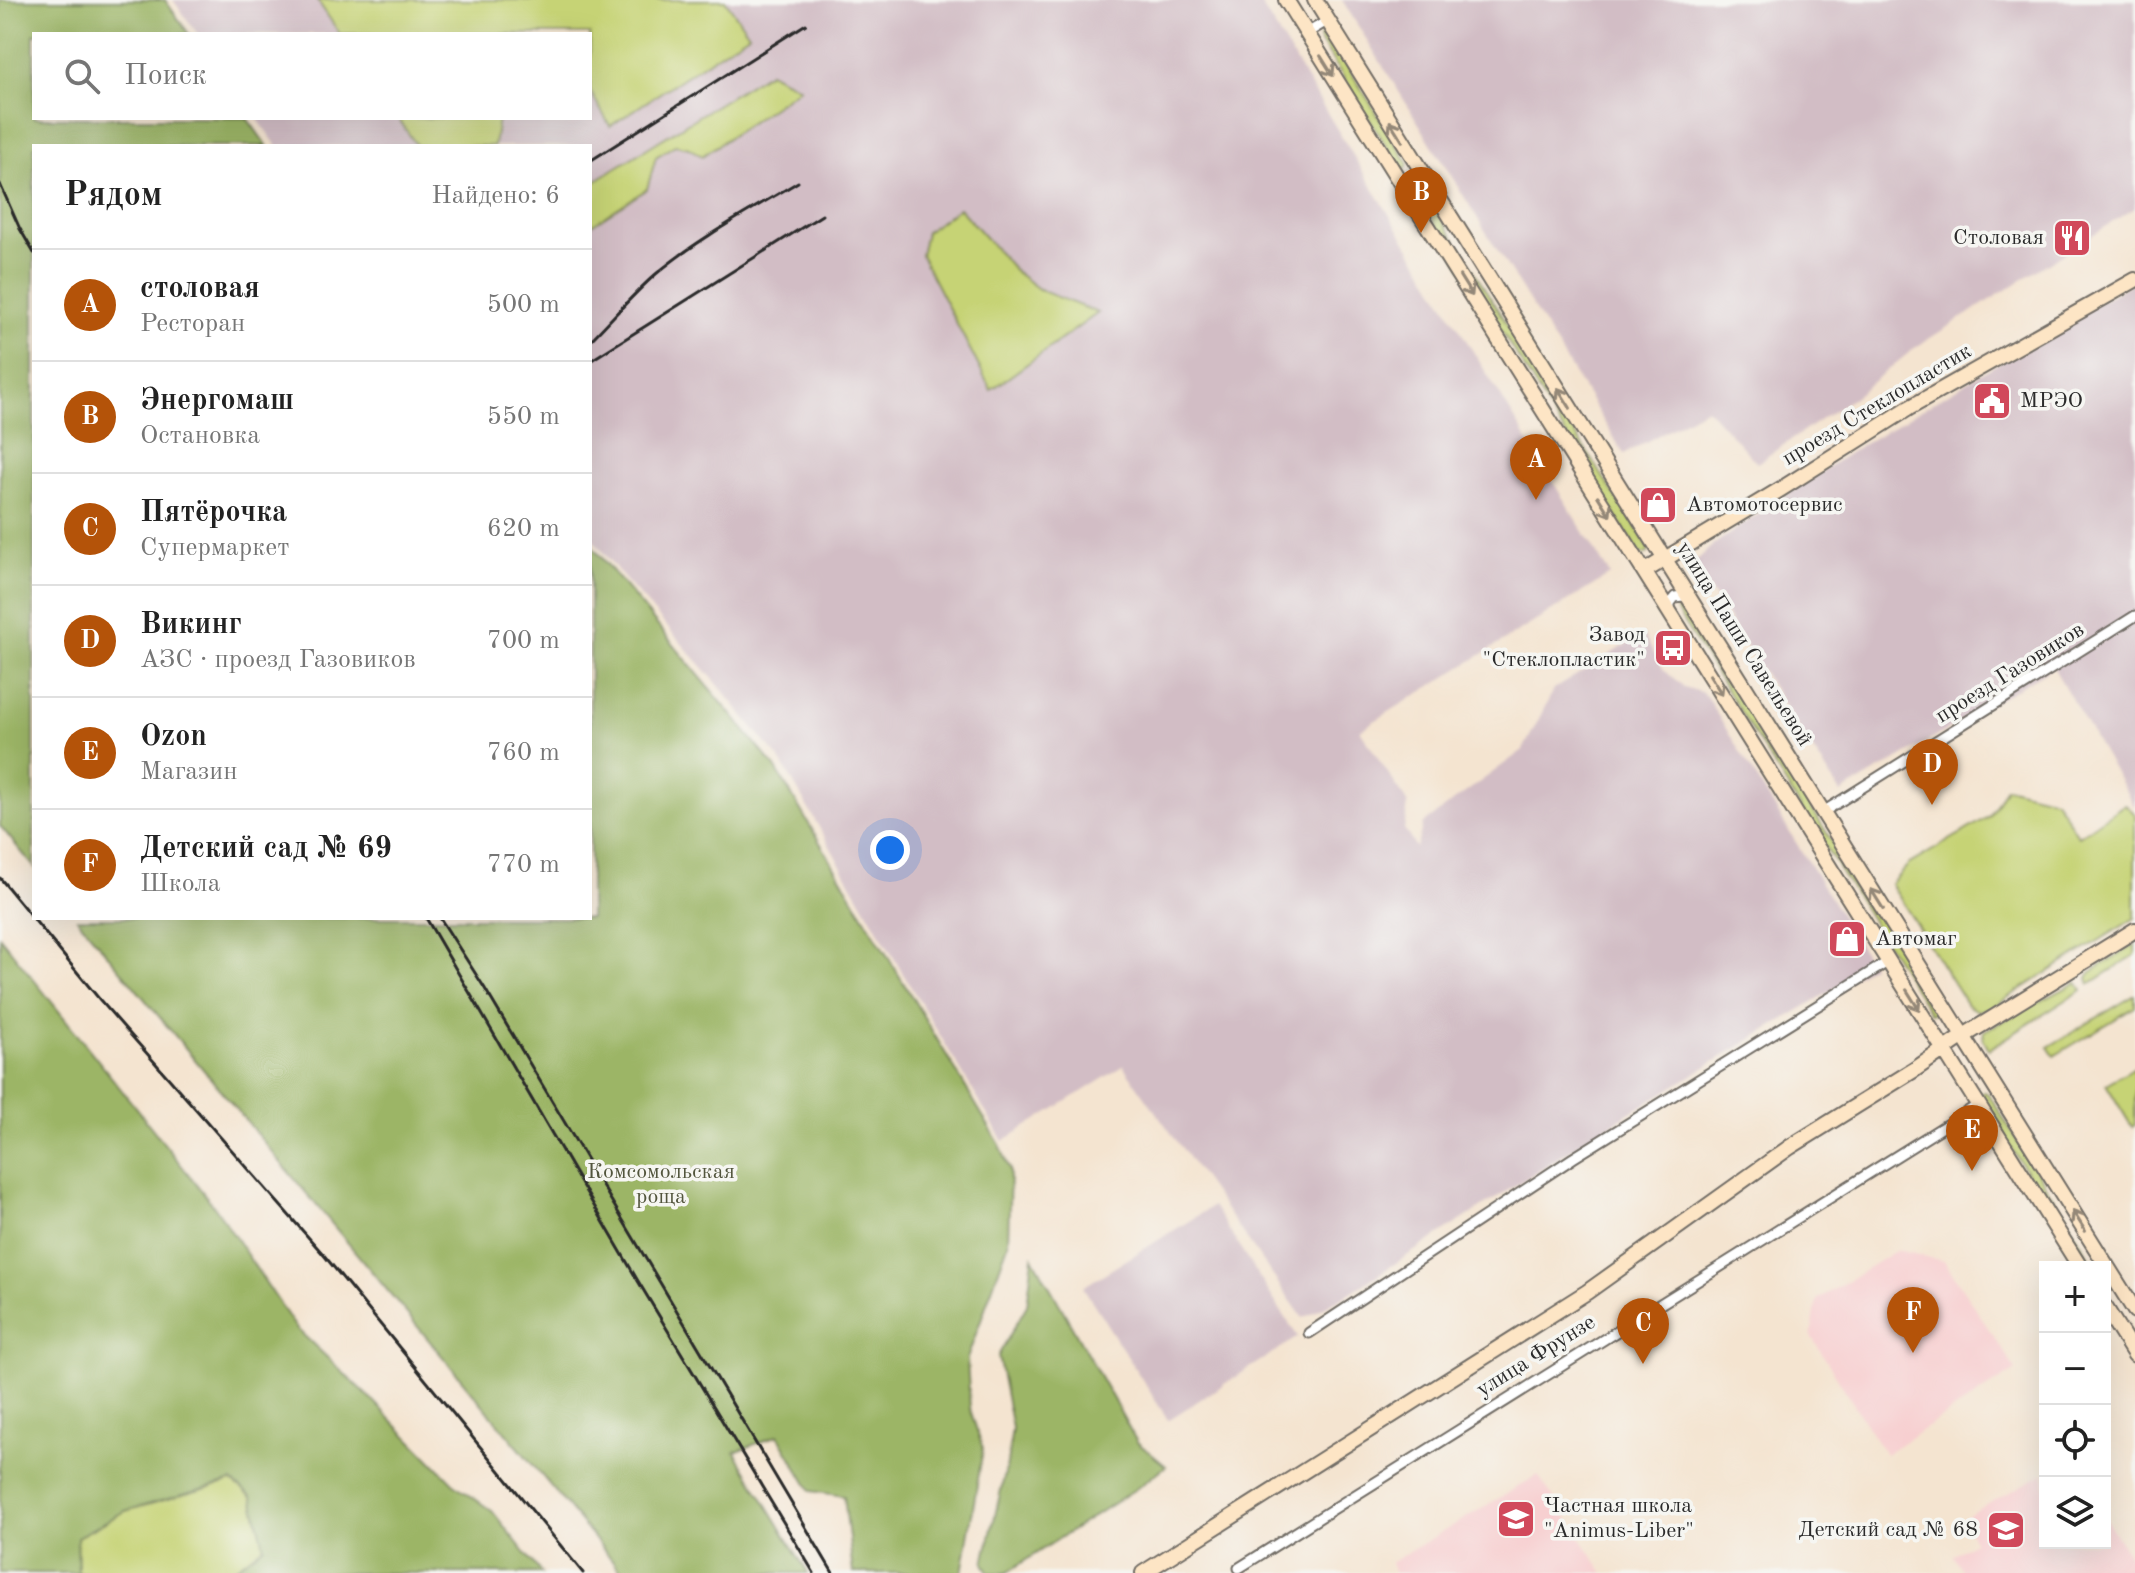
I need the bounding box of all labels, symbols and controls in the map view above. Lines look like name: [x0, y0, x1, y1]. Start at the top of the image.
search box: [32, 32, 592, 120]
icon: search: [60, 54, 104, 98]
one-way arrow: [1320, 54, 1336, 77]
text: Поиск: [124, 61, 207, 91]
one-way arrow: [1388, 120, 1404, 143]
pin: B: [1395, 167, 1447, 233]
text: Рядом: [64, 179, 163, 213]
text: Найдено: 6: [431, 183, 560, 209]
restaurant icon: Столовая: [2051, 217, 2093, 259]
place label: Столовая: [1953, 227, 2044, 249]
text: столовая: [140, 274, 260, 304]
one-way arrow: [1458, 274, 1474, 297]
text: A: [80, 292, 100, 318]
text: 500 m: [487, 292, 560, 318]
text: Ресторан: [140, 311, 245, 337]
street label: проезд Стеклопластик: [1779, 340, 1975, 470]
public building icon: МРЭО: [1971, 380, 2013, 422]
text: Энергомаш: [140, 386, 294, 416]
one-way arrow: [1556, 387, 1572, 410]
place label: МРЭО: [2020, 390, 2083, 412]
text: B: [81, 404, 99, 430]
text: 550 m: [487, 404, 560, 430]
text: Остановка: [140, 423, 260, 449]
pin: A: [1510, 434, 1562, 500]
shop icon: Автомотосервис: [1637, 484, 1679, 526]
one-way arrow: [1597, 494, 1613, 517]
place label: Автомотосервис: [1686, 494, 1843, 516]
text: Пятёрочка: [140, 498, 287, 528]
text: C: [81, 516, 99, 542]
text: 620 m: [487, 516, 560, 542]
text: Супермаркет: [140, 535, 289, 561]
street label: улица Паши Савельевой: [1672, 538, 1816, 750]
text: Викинг: [140, 610, 242, 640]
street label: проезд Газовиков: [1932, 619, 2088, 727]
place label: Завод "Стеклопластик": [1483, 624, 1645, 671]
bus stop icon: Завод "Стеклопластик": [1652, 627, 1694, 669]
text: D: [80, 628, 100, 654]
text: 700 m: [487, 628, 560, 654]
text: АЗС · проезд Газовиков: [140, 647, 416, 673]
one-way arrow: [1708, 673, 1724, 695]
text: Ozon: [140, 722, 207, 752]
pin: D: [1906, 739, 1958, 805]
text: E: [81, 740, 99, 766]
text: 760 m: [487, 740, 560, 766]
text: Магазин: [140, 759, 238, 785]
your location: [870, 830, 910, 870]
text: Детский сад № 69: [140, 834, 392, 864]
text: F: [81, 852, 99, 878]
text: 770 m: [487, 852, 560, 878]
text: Школа: [140, 871, 221, 897]
one-way arrow: [1869, 888, 1885, 911]
shop icon: Автомаг: [1826, 918, 1868, 960]
place label: Автомаг: [1875, 928, 1957, 950]
one-way arrow: [1905, 988, 1921, 1011]
pin: E: [1946, 1105, 1998, 1171]
park label: Комсомольская роща: [587, 1161, 735, 1208]
one-way arrow: [2070, 1211, 2087, 1233]
map controls: [2039, 1261, 2111, 1549]
button: +: [2039, 1261, 2111, 1333]
pin: F: [1887, 1287, 1939, 1353]
pin: C: [1617, 1298, 1669, 1364]
street label: улица Фрунзе: [1473, 1311, 1599, 1401]
button: −: [2039, 1333, 2111, 1405]
button: locate: [2039, 1405, 2111, 1477]
button: layers: [2039, 1477, 2111, 1549]
place label: Частная школа "Animus-Liber": [1544, 1495, 1694, 1542]
school or university icon: Частная школа "Animus-Liber": [1495, 1498, 1537, 1540]
school or university icon: Детский сад № 68: [1985, 1509, 2027, 1551]
place label: Детский сад № 68: [1798, 1519, 1978, 1541]

